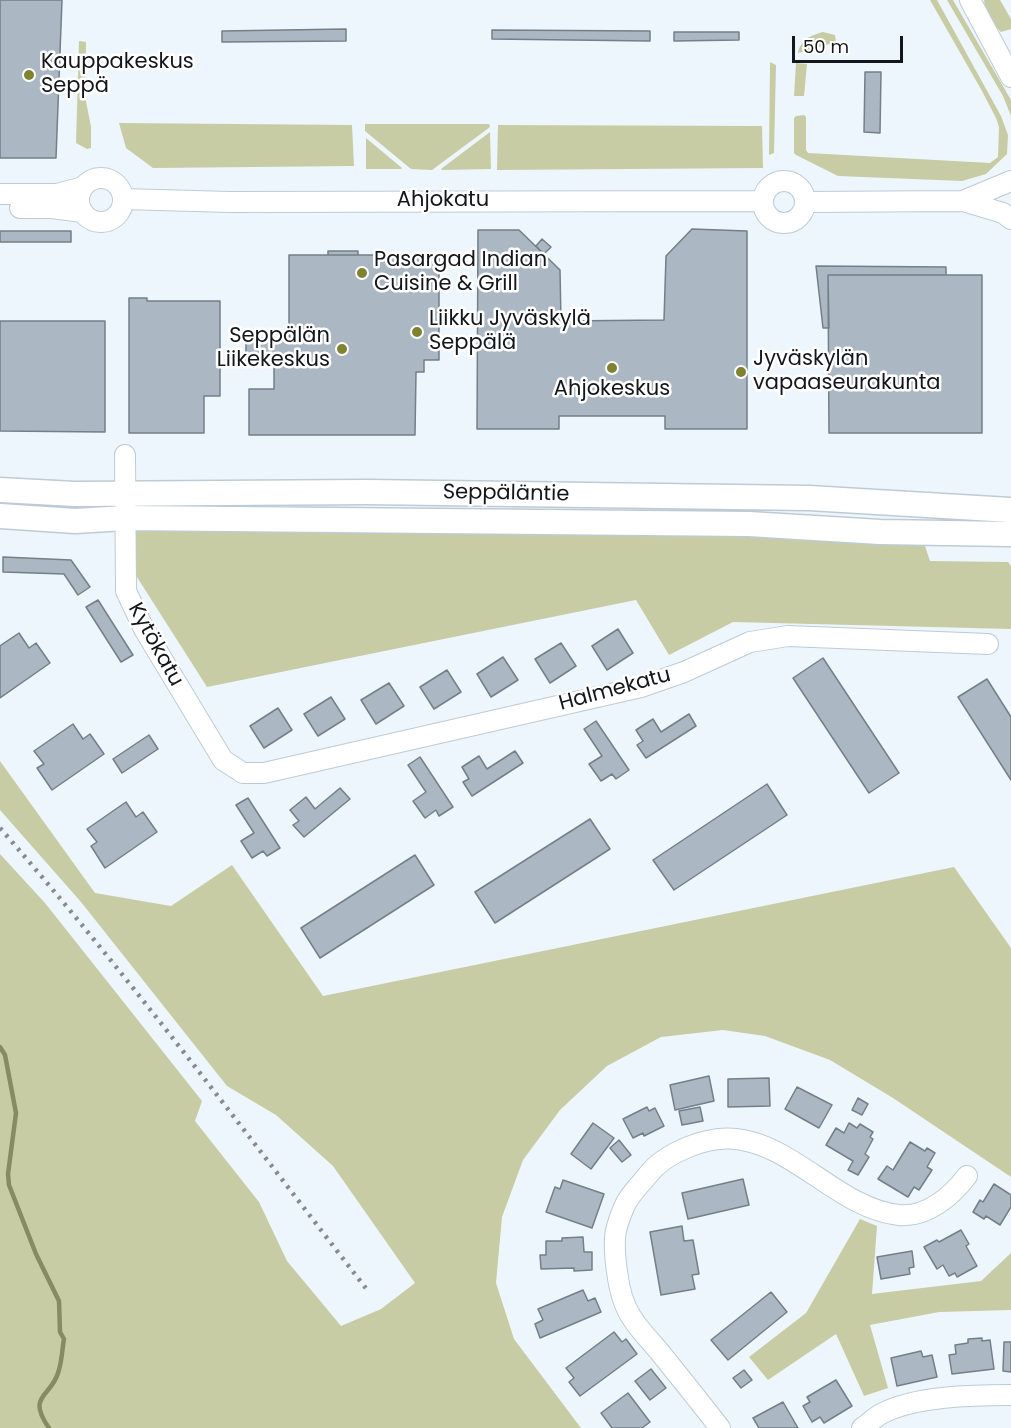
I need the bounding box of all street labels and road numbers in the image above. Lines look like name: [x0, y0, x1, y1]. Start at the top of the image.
street label: Ahjokatu: [397, 188, 489, 214]
street label: Seppäläntie: [443, 480, 569, 508]
street label: Kytökatu: [122, 599, 188, 691]
street label: Halmekatu: [556, 663, 674, 717]

